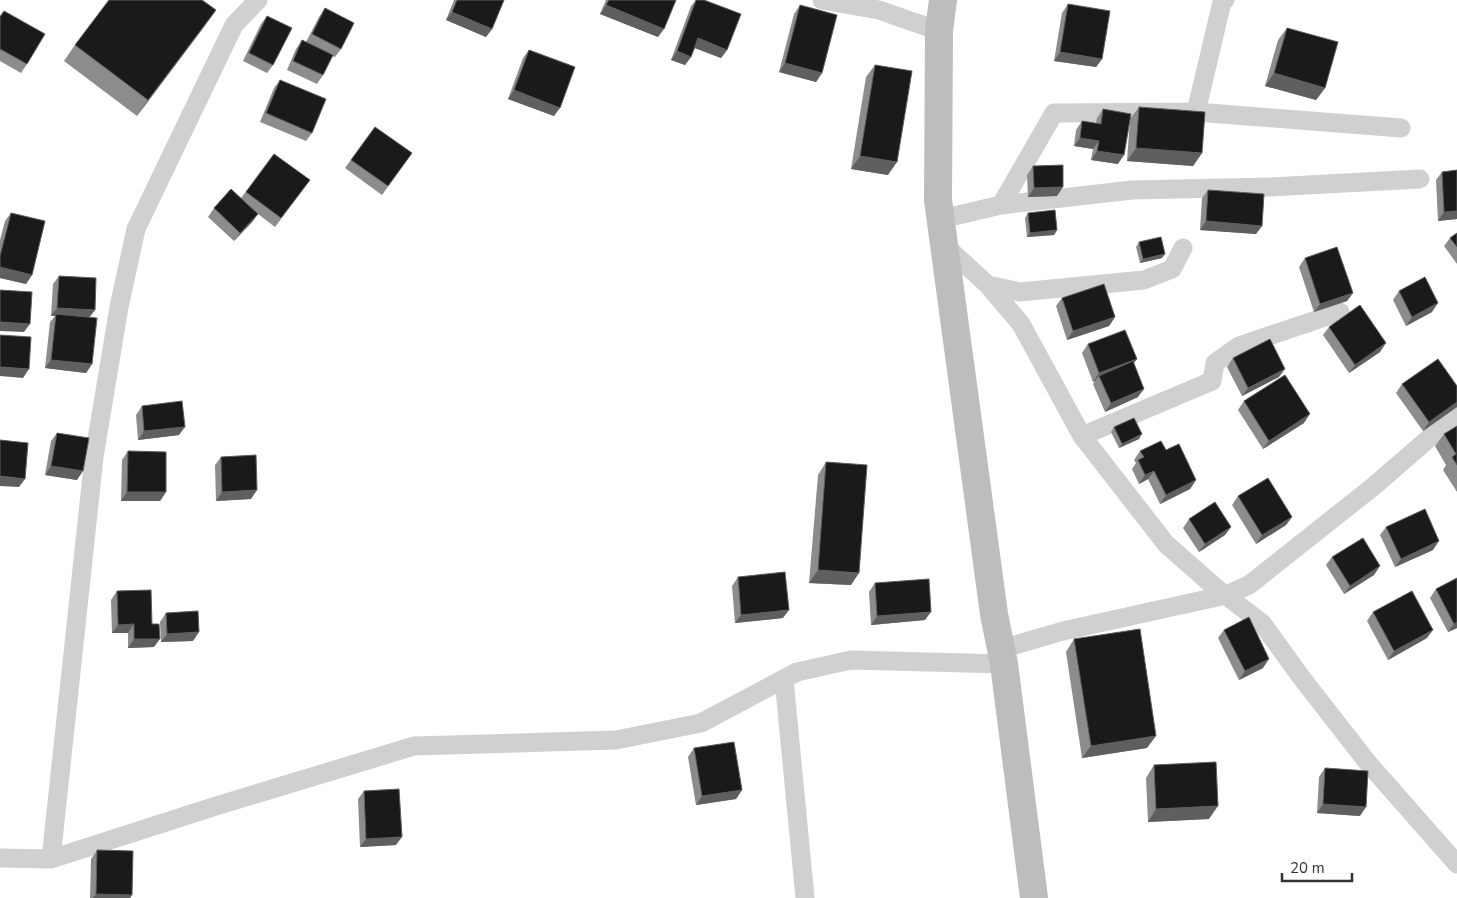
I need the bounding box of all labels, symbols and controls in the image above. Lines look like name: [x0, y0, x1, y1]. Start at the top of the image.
scale bar: [1282, 850, 1352, 882]
text: 20 m: [1290, 858, 1325, 878]

